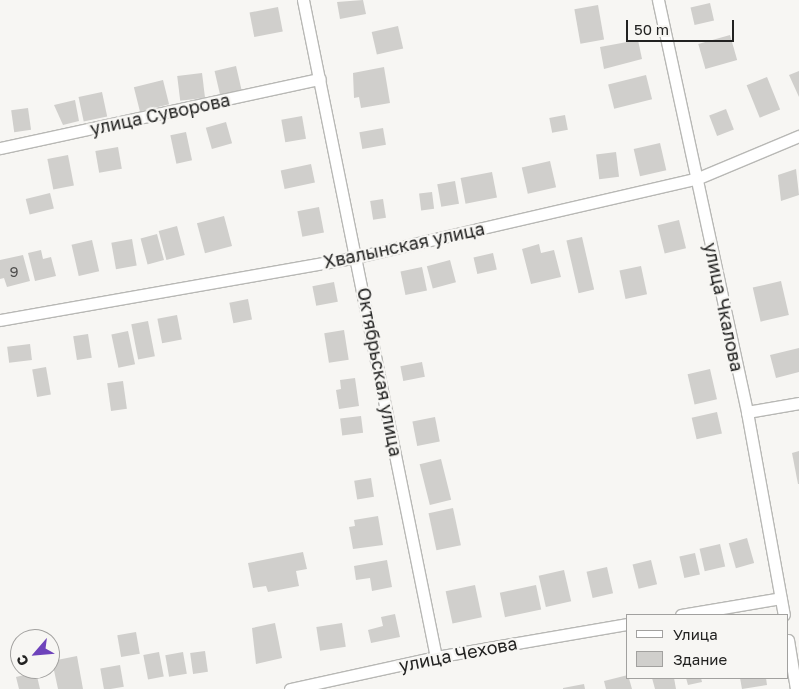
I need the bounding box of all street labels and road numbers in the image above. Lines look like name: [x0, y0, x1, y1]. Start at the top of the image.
street label: улица Суворова: [88, 89, 232, 139]
street label: Хвалынская улица: [321, 217, 487, 273]
street label: улица Чкалова: [700, 241, 748, 373]
street label: Октябрьская улица: [353, 286, 407, 458]
street label: улица Чехова: [397, 632, 519, 676]

